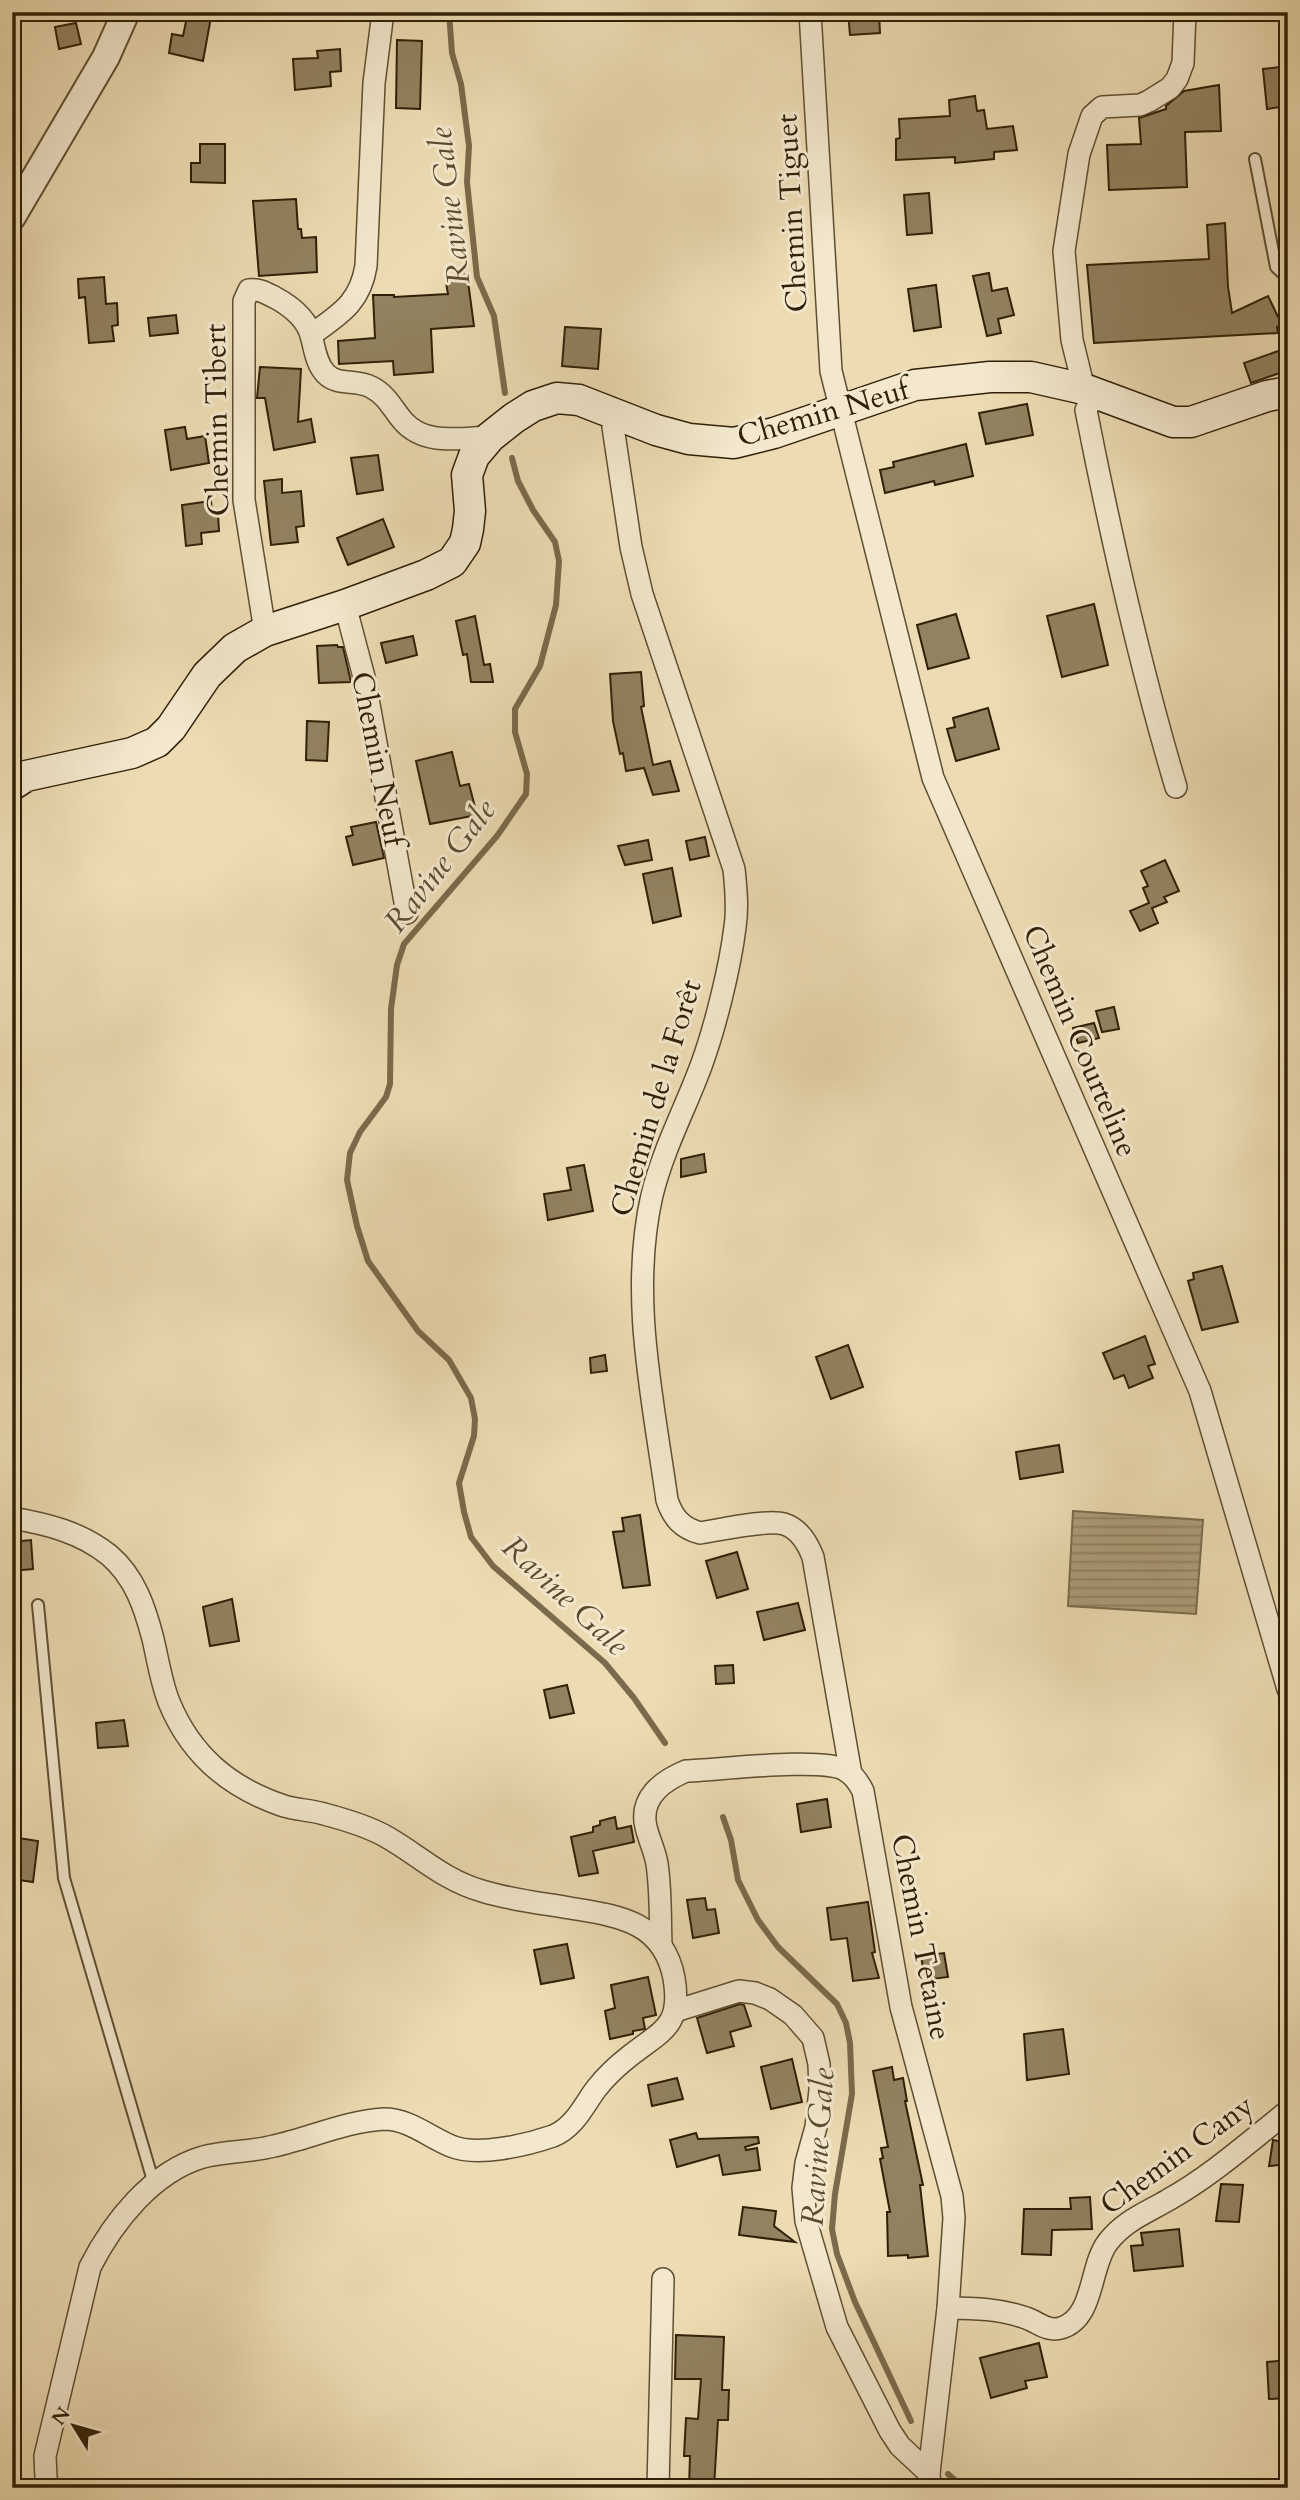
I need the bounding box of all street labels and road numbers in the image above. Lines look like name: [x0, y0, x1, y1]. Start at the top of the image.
street label: Chemin Tiguet: [766, 112, 818, 313]
street label: Chemin Tibert: [195, 323, 239, 517]
street label: Chemin Neuf: [732, 368, 918, 457]
street label: Chemin Neuf: [341, 668, 416, 854]
street label: Chemin Courteline: [1013, 919, 1147, 1163]
street label: Chemin de la Forêt: [600, 974, 712, 1221]
street label: Chemin Tetaine: [881, 1830, 961, 2044]
street label: Chemin Cany: [1092, 2085, 1262, 2225]

